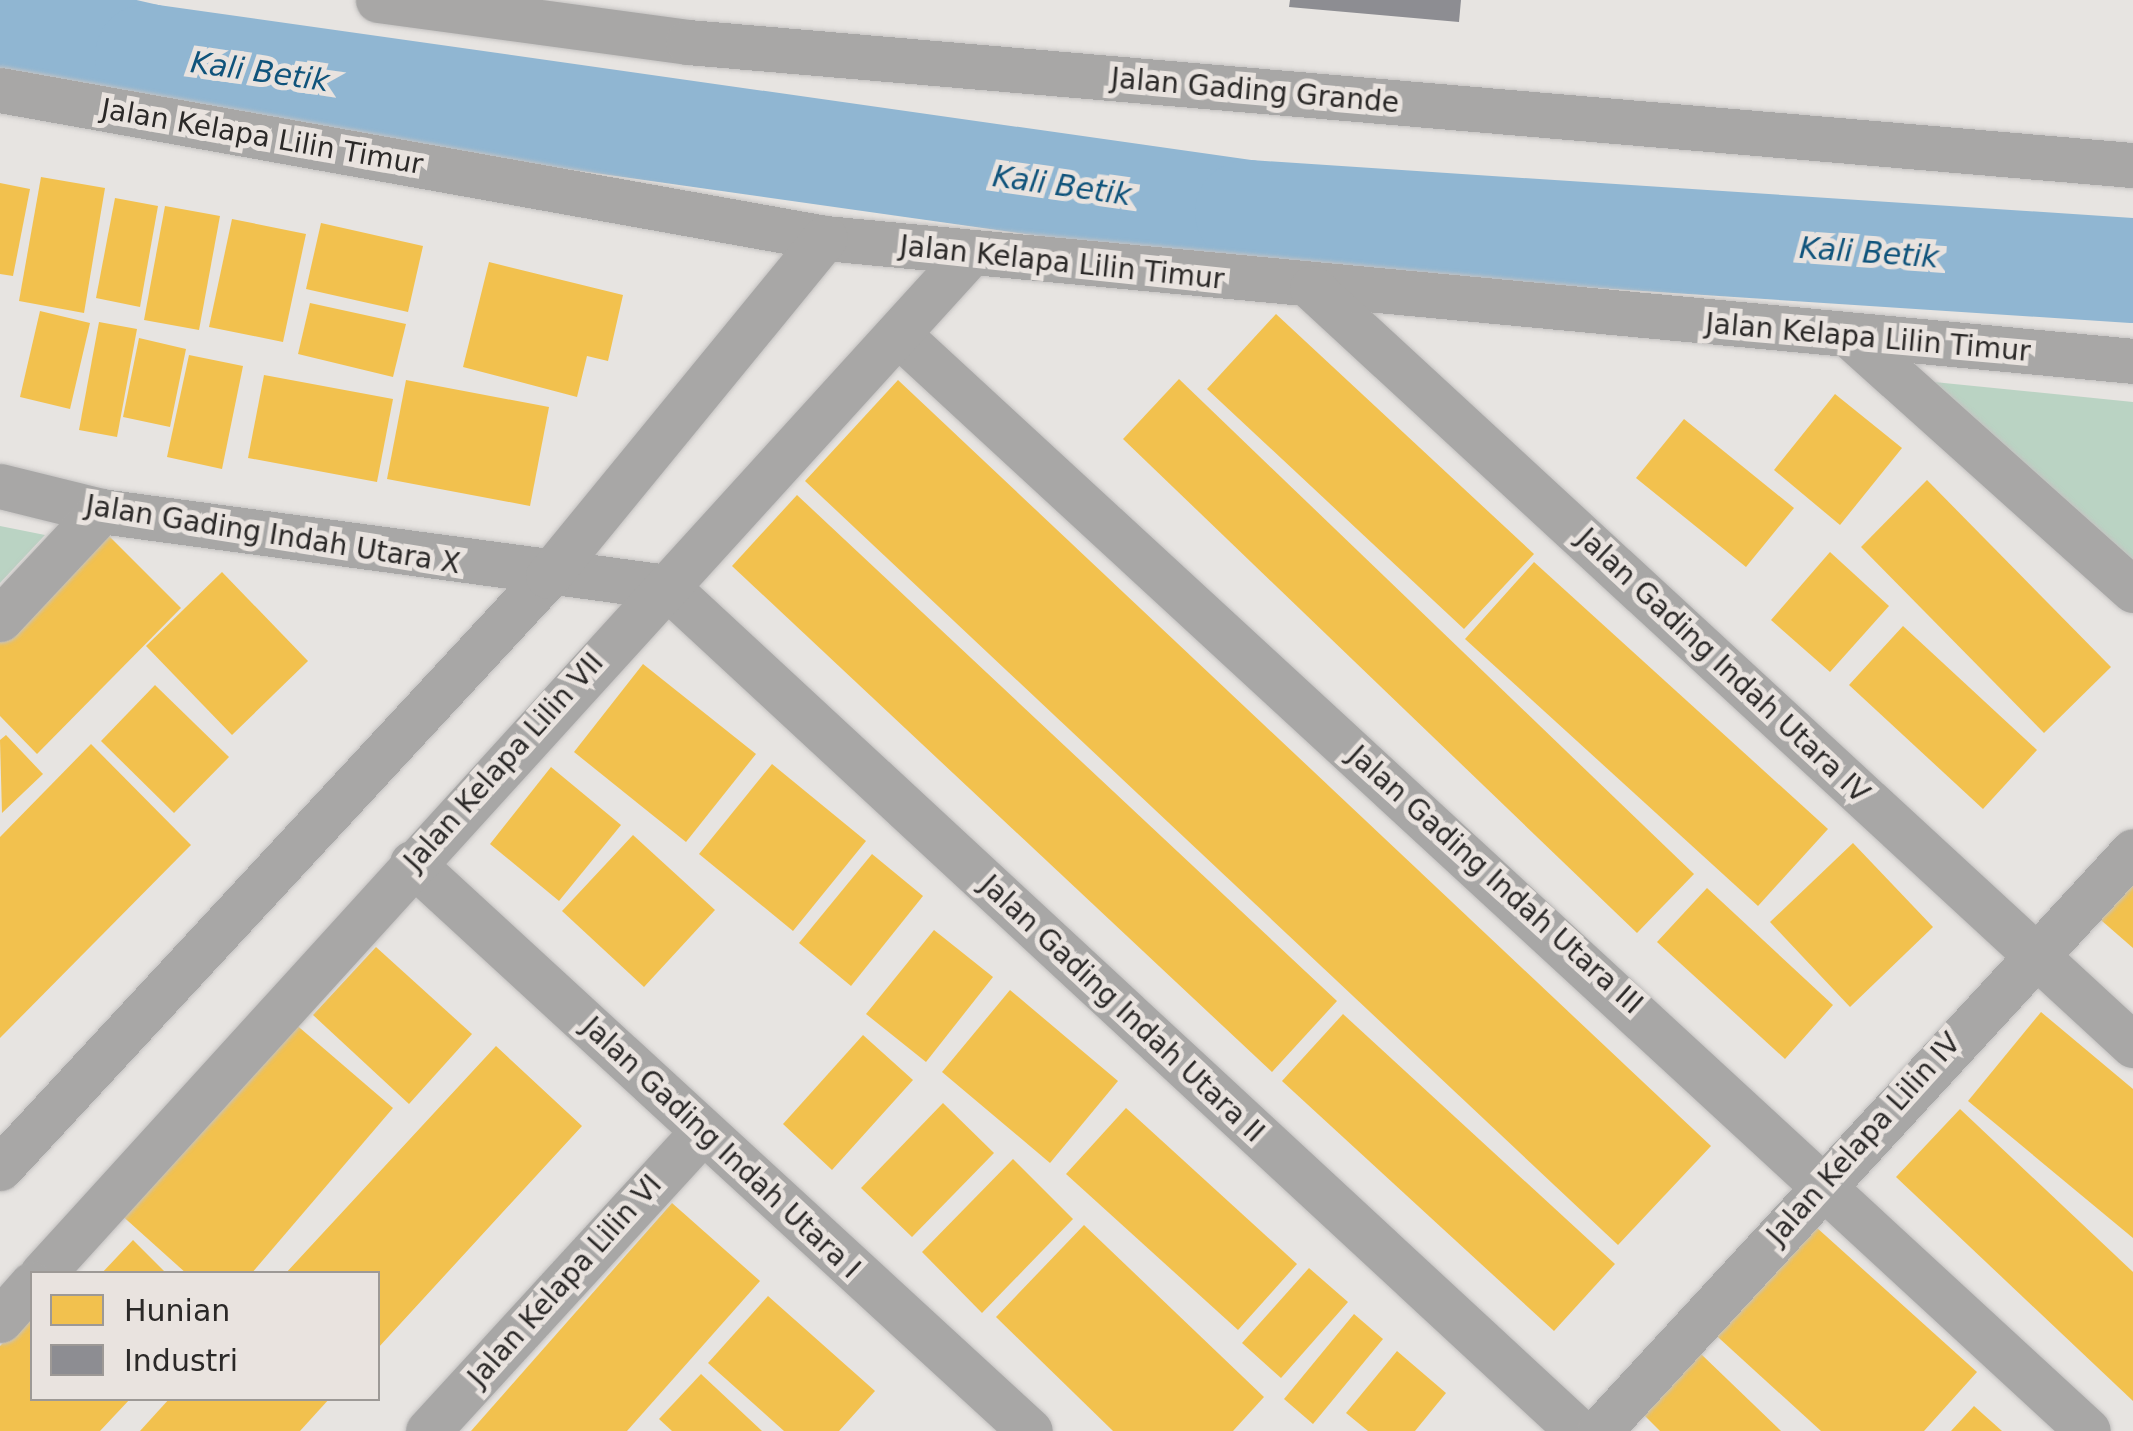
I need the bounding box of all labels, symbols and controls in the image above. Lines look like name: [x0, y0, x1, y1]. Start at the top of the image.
water label: Kali Betik: [188, 44, 332, 100]
street label: Jalan Gading Grande: [1110, 62, 1400, 120]
street label: Jalan Kelapa Lilin Timur: [99, 92, 425, 182]
water label: Kali Betik: [990, 158, 1134, 214]
street label: Jalan Kelapa Lilin Timur: [898, 229, 1226, 297]
water label: Kali Betik: [1798, 230, 1940, 276]
street label: Jalan Kelapa Lilin Timur: [1704, 307, 2032, 369]
street label: Jalan Gading Indah Utara X: [83, 489, 463, 581]
street label: Jalan Gading Indah Utara IV: [1570, 522, 1876, 810]
street label: Jalan Kelapa Lilin VII: [397, 646, 611, 878]
street label: Jalan Gading Indah Utara III: [1341, 739, 1649, 1021]
street label: Jalan Gading Indah Utara II: [973, 868, 1271, 1150]
street label: Jalan Gading Indah Utara I: [575, 1010, 867, 1286]
street label: Jalan Kelapa Lilin IV: [1760, 1026, 1968, 1252]
street label: Jalan Kelapa Lilin VI: [461, 1168, 669, 1394]
legend: [30, 1271, 380, 1401]
text: Hunian: [124, 1293, 230, 1328]
text: Industri: [124, 1343, 238, 1378]

